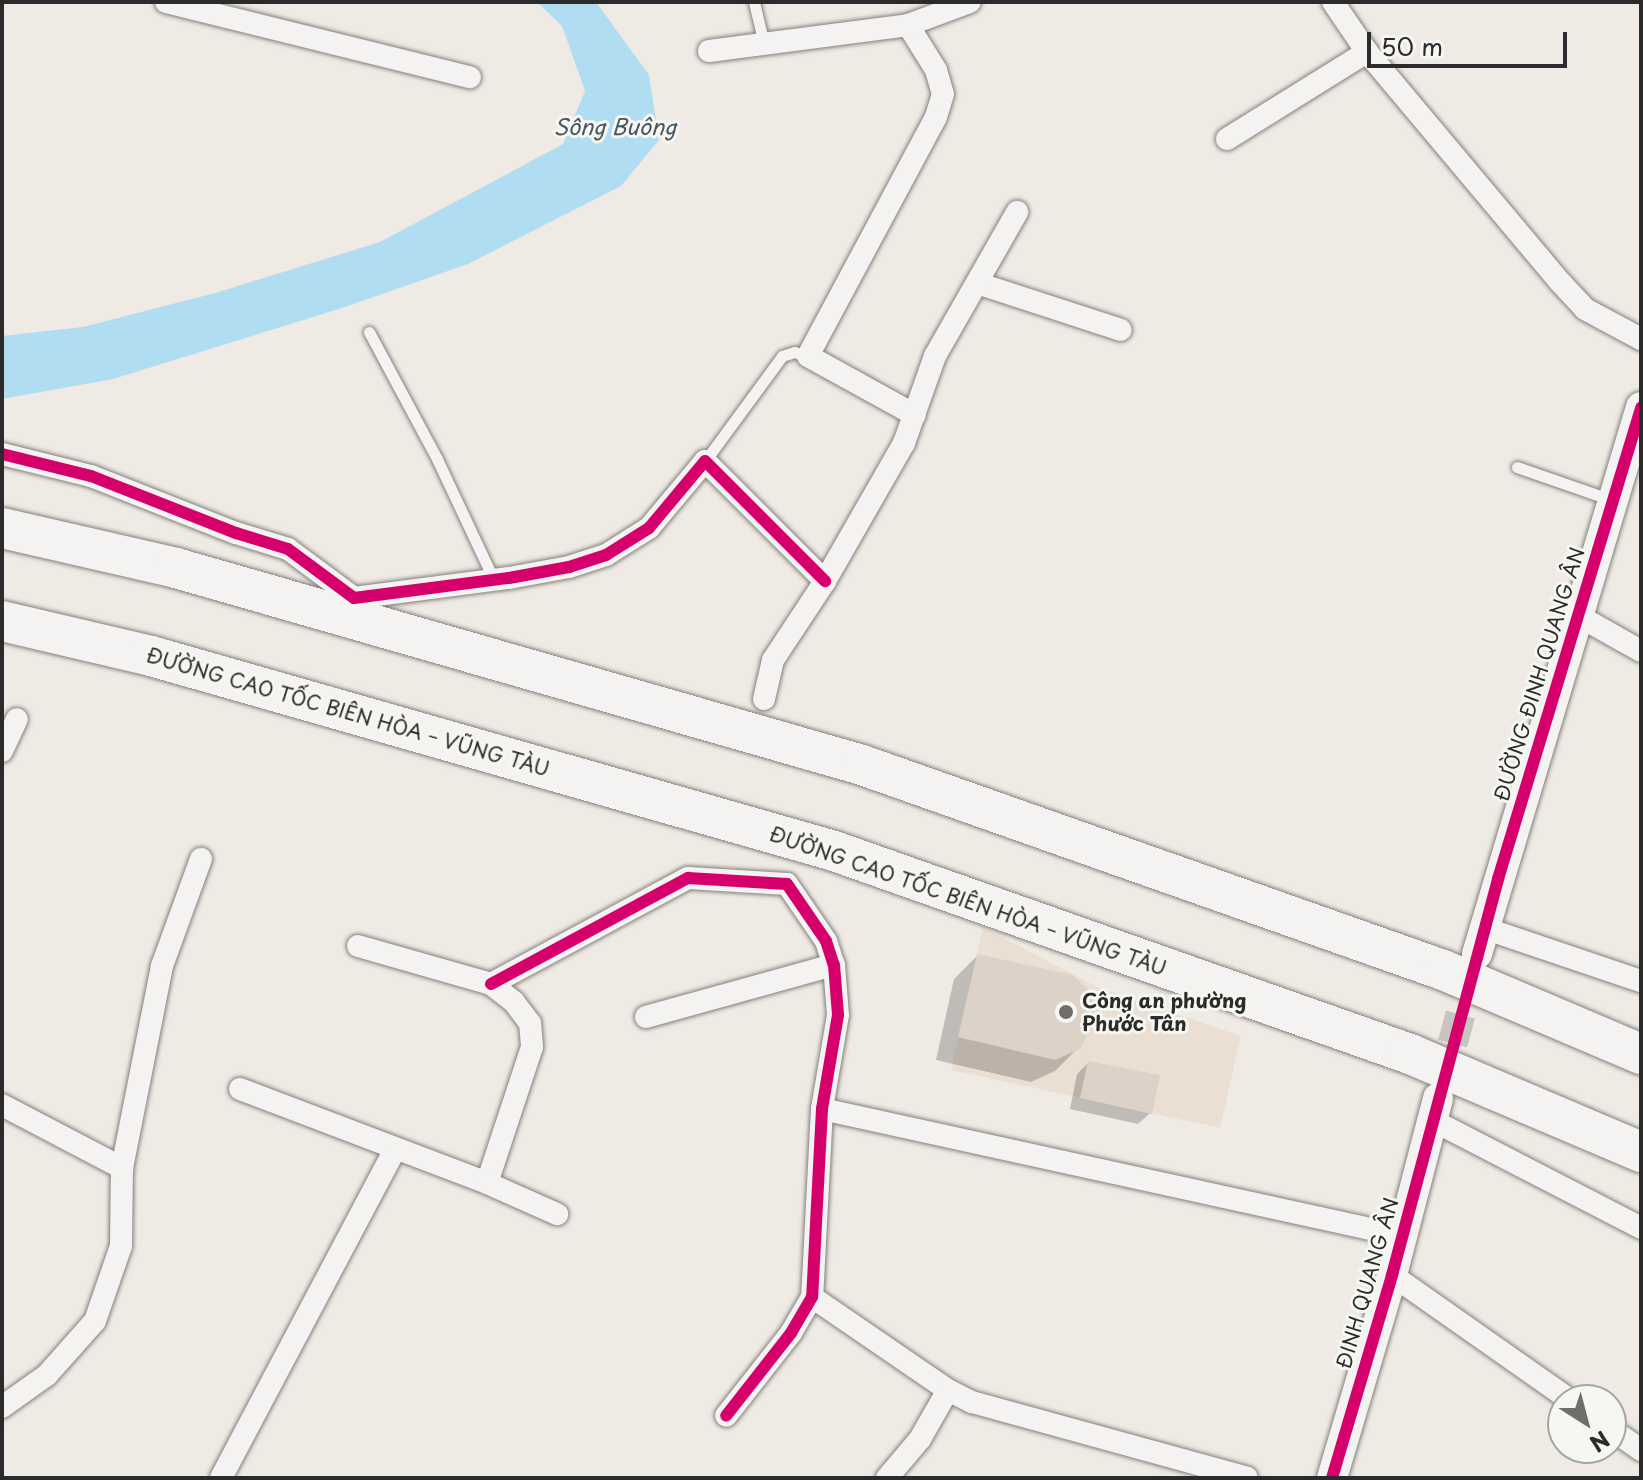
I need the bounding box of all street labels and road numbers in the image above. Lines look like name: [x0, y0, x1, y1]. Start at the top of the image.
street label: ĐƯỜNG ĐINH QUANG ÂN: [1489, 544, 1589, 804]
street label: ĐƯỜNG CAO TỐC BIÊN HÒA – VŨNG TÀU: [140, 642, 556, 782]
street label: ĐƯỜNG CAO TỐC BIÊN HÒA – VŨNG TÀU: [763, 820, 1173, 982]
street label: ĐINH QUANG ÂN: [1331, 1195, 1403, 1371]

